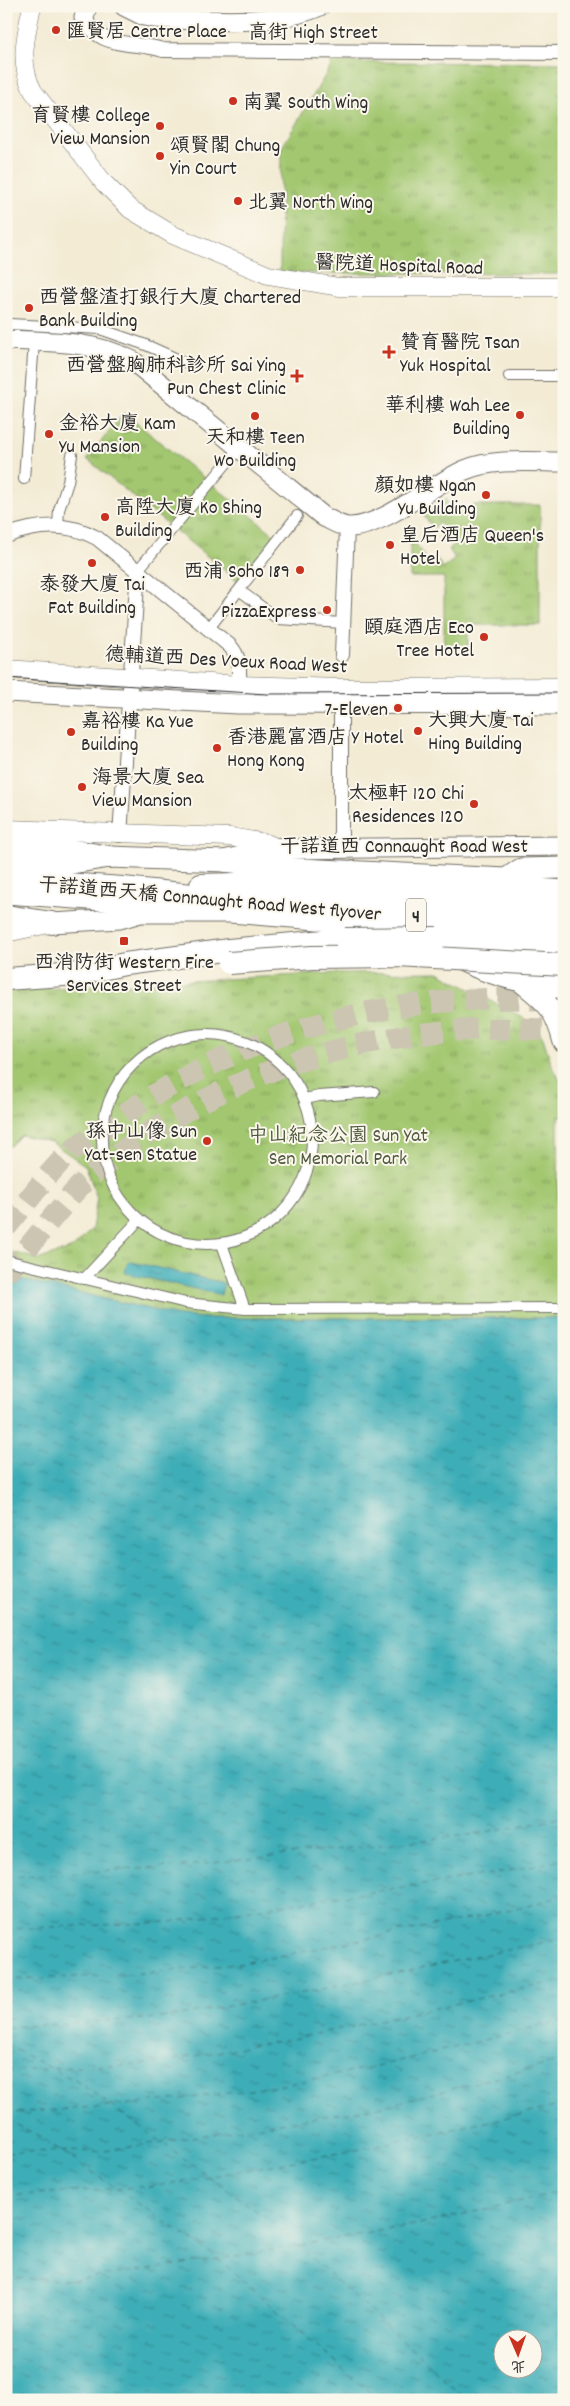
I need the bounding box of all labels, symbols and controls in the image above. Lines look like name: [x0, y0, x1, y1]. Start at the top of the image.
place label: 匯賢居 Centre Place: [66, 19, 227, 47]
street label: 高街 High Street: [248, 20, 378, 48]
marker: 匯賢居 Centre Place: [50, 24, 62, 36]
place label: 南翼 South Wing: [243, 90, 368, 118]
marker: 南翼 South Wing: [227, 95, 239, 107]
place label: 育賢樓 College View Mansion: [31, 103, 150, 154]
marker: 育賢樓 College View Mansion: [154, 120, 166, 132]
place label: 頌賢閣 Chung Yin Court: [170, 133, 280, 184]
marker: 頌賢閣 Chung Yin Court: [154, 150, 166, 162]
place label: 北翼 North Wing: [248, 190, 373, 218]
marker: 北翼 North Wing: [232, 195, 244, 207]
street label: 醫院道 Hospital Road: [314, 250, 484, 284]
place label: 西營盤渣打銀行大廈 Chartered Bank Building: [39, 285, 301, 336]
marker: 西營盤渣打銀行大廈 Chartered Bank Building: [23, 302, 35, 314]
place label: 贊育醫院 Tsan Yuk Hospital: [400, 330, 520, 381]
marker: 贊育醫院 Tsan Yuk Hospital: [382, 345, 396, 359]
place label: 西營盤胸肺科診所 Sai Ying Pun Chest Clinic: [66, 353, 286, 404]
marker: 西營盤胸肺科診所 Sai Ying Pun Chest Clinic: [290, 369, 304, 383]
place label: 華利樓 Wah Lee Building: [385, 393, 510, 444]
marker: 華利樓 Wah Lee Building: [514, 409, 526, 421]
marker: 天和樓 Teen Wo Building: [249, 410, 261, 422]
place label: 金裕大廈 Kam Yu Mansion: [59, 411, 176, 462]
place label: 天和樓 Teen Wo Building: [205, 425, 305, 476]
marker: 金裕大廈 Kam Yu Mansion: [43, 428, 55, 440]
place label: 顏如樓 Ngan Yu Building: [374, 473, 476, 524]
marker: 顏如樓 Ngan Yu Building: [480, 489, 492, 501]
place label: 高陞大廈 Ko Shing Building: [115, 495, 262, 546]
marker: 高陞大廈 Ko Shing Building: [99, 511, 111, 523]
place label: 皇后酒店 Queen's Hotel: [400, 523, 544, 574]
marker: 皇后酒店 Queen's Hotel: [384, 539, 396, 551]
marker: 泰發大廈 Tai Fat Building: [86, 557, 98, 569]
place label: 西浦 Soho 189: [184, 559, 290, 587]
marker: 西浦 Soho 189: [294, 564, 306, 576]
place label: 泰發大廈 Tai Fat Building: [39, 572, 145, 623]
place label: PizzaExpress: [221, 599, 317, 627]
marker: PizzaExpress: [321, 604, 333, 616]
place label: 頤庭酒店 Eco Tree Hotel: [363, 615, 474, 666]
marker: 頤庭酒店 Eco Tree Hotel: [478, 631, 490, 643]
street label: 德輔道西 Des Voeux Road West: [104, 642, 348, 682]
place label: 7-Eleven: [324, 697, 388, 725]
marker: 7-Eleven: [392, 702, 404, 714]
place label: 大興大廈 Tai Hing Building: [428, 708, 534, 759]
place label: 嘉裕樓 Ka Yue Building: [81, 709, 194, 760]
place label: 香港麗富酒店 Y Hotel Hong Kong: [227, 725, 404, 776]
marker: 大興大廈 Tai Hing Building: [412, 725, 424, 737]
marker: 嘉裕樓 Ka Yue Building: [65, 726, 77, 738]
marker: 香港麗富酒店 Y Hotel Hong Kong: [211, 742, 223, 754]
place label: 海景大廈 Sea View Mansion: [92, 765, 204, 816]
marker: 海景大廈 Sea View Mansion: [76, 781, 88, 793]
place label: 太極軒 120 Chi Residences 120: [348, 781, 464, 832]
marker: 太極軒 120 Chi Residences 120: [468, 798, 480, 810]
street label: 干諾道西 Connaught Road West: [280, 834, 528, 862]
street label: 干諾道西天橋 Connaught Road West flyover: [37, 872, 383, 930]
road number: 4: [406, 898, 426, 932]
marker: 西消防街 Western Fire Services Street: [118, 935, 130, 947]
place label: 西消防街 Western Fire Services Street: [34, 950, 214, 1001]
place label: 孫中山像 Sun Yat-sen Statue: [85, 1119, 197, 1170]
park label: 中山紀念公園 Sun Yat Sen Memorial Park: [248, 1123, 428, 1174]
marker: 孫中山像 Sun Yat-sen Statue: [201, 1135, 213, 1147]
north arrow: [492, 2328, 542, 2378]
text: 北: [511, 2355, 526, 2375]

